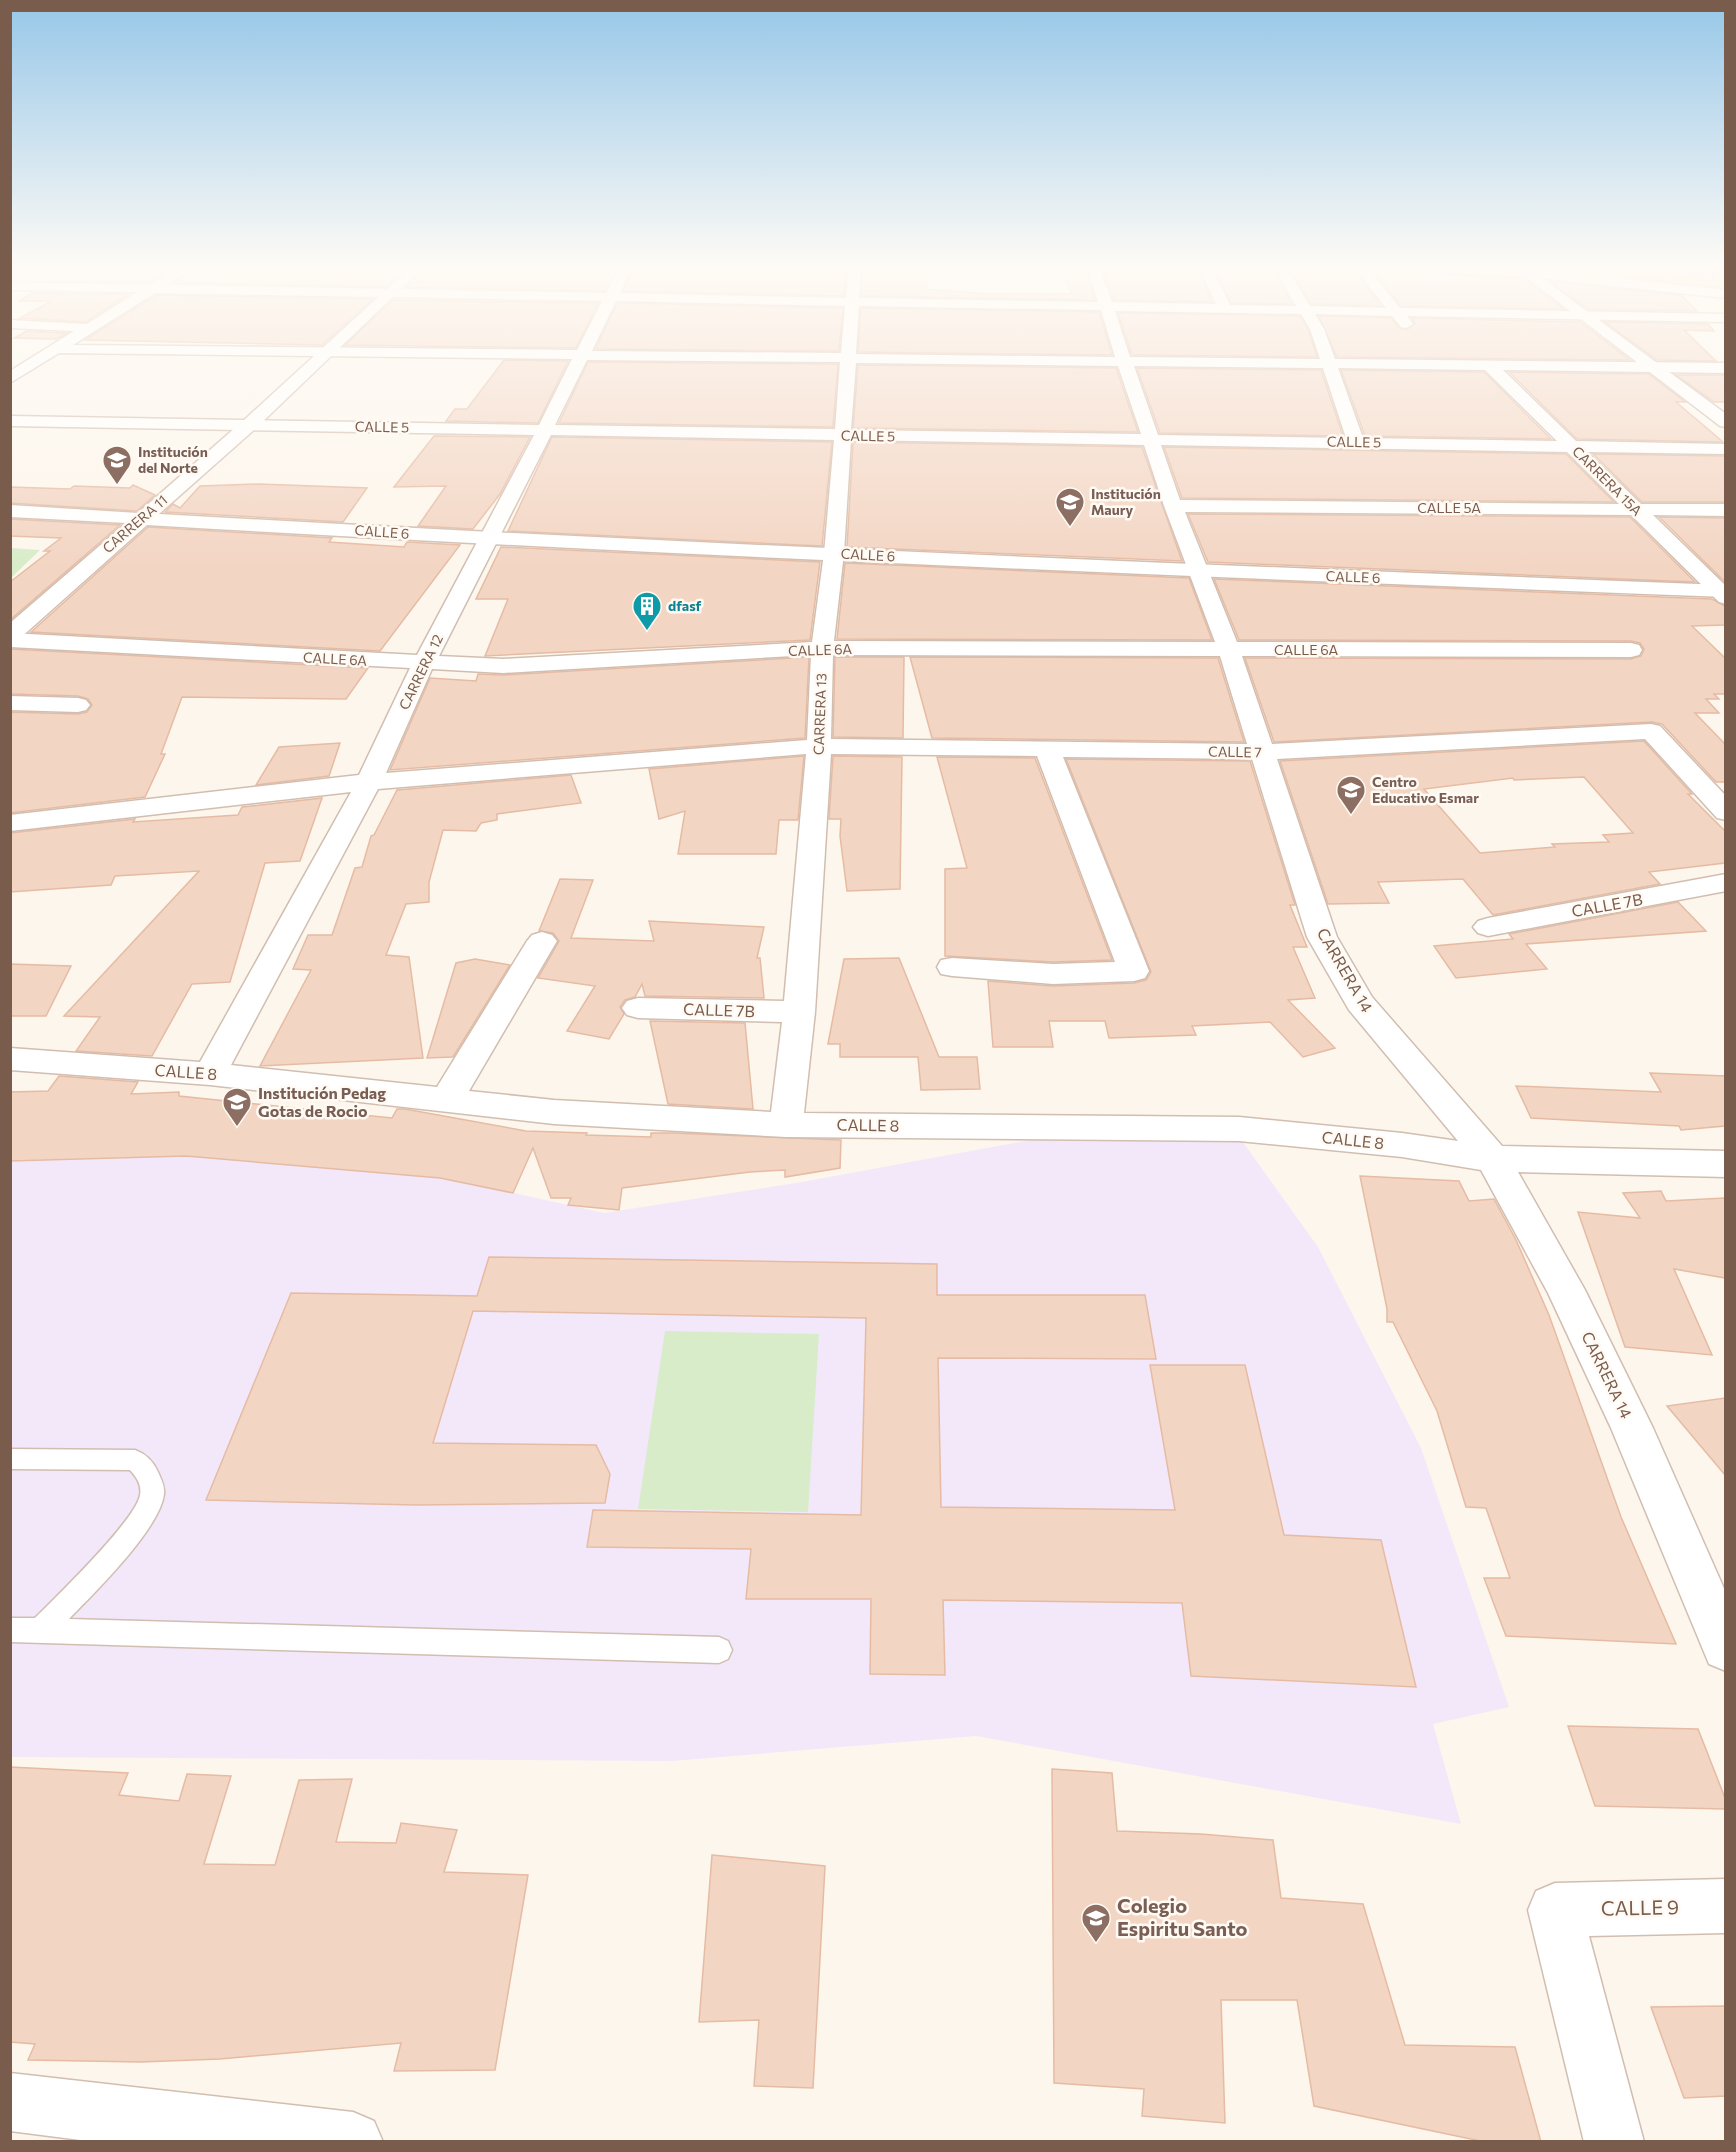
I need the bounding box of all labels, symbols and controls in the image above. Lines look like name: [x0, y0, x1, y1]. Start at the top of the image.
street label: CALLE 5: [355, 418, 409, 435]
street label: CALLE 5: [841, 427, 895, 444]
street label: CALLE 5: [1327, 433, 1381, 450]
street label: CARRERA 15A: [1569, 442, 1646, 519]
place label: Institución del Norte: [138, 443, 208, 476]
school or university icon: Institución del Norte: [101, 444, 133, 486]
place label: Institución Maury: [1091, 485, 1161, 518]
school or university icon: Institución Maury: [1054, 486, 1086, 528]
street label: CARRERA 11: [99, 491, 170, 556]
street label: CALLE 5A: [1417, 499, 1481, 516]
street label: CALLE 6: [354, 521, 410, 542]
street label: CALLE 6: [840, 545, 896, 564]
street label: CALLE 6: [1325, 567, 1381, 586]
building icon: dfasf: [631, 590, 663, 632]
place label: dfasf: [668, 597, 702, 614]
street label: CARRERA 12: [395, 631, 446, 712]
street label: CALLE 6A: [788, 640, 853, 659]
street label: CALLE 6A: [1274, 641, 1338, 658]
street label: CALLE 6A: [303, 648, 368, 669]
street label: CARRERA 13: [810, 673, 829, 755]
street label: CALLE 7: [1208, 743, 1262, 760]
place label: Centro Educativo Esmar: [1372, 773, 1479, 806]
school or university icon: Centro Educativo Esmar: [1335, 774, 1367, 816]
street label: CALLE 7B: [1570, 889, 1644, 920]
street label: CARRERA 14: [1314, 924, 1377, 1016]
street label: CALLE 7B: [683, 999, 755, 1020]
street label: CALLE 8: [154, 1060, 218, 1083]
place label: Institución Pedag Gotas de Rocio: [258, 1083, 386, 1120]
school or university icon: Institución Pedag Gotas de Rocio: [221, 1086, 253, 1128]
street label: CALLE 8: [837, 1114, 899, 1135]
street label: CALLE 8: [1321, 1127, 1385, 1152]
street label: CARRERA 14: [1578, 1328, 1637, 1422]
place label: Colegio Espiritu Santo: [1117, 1893, 1248, 1940]
street label: CALLE 9: [1601, 1894, 1679, 1920]
school or university icon: Colegio Espiritu Santo: [1080, 1902, 1112, 1944]

